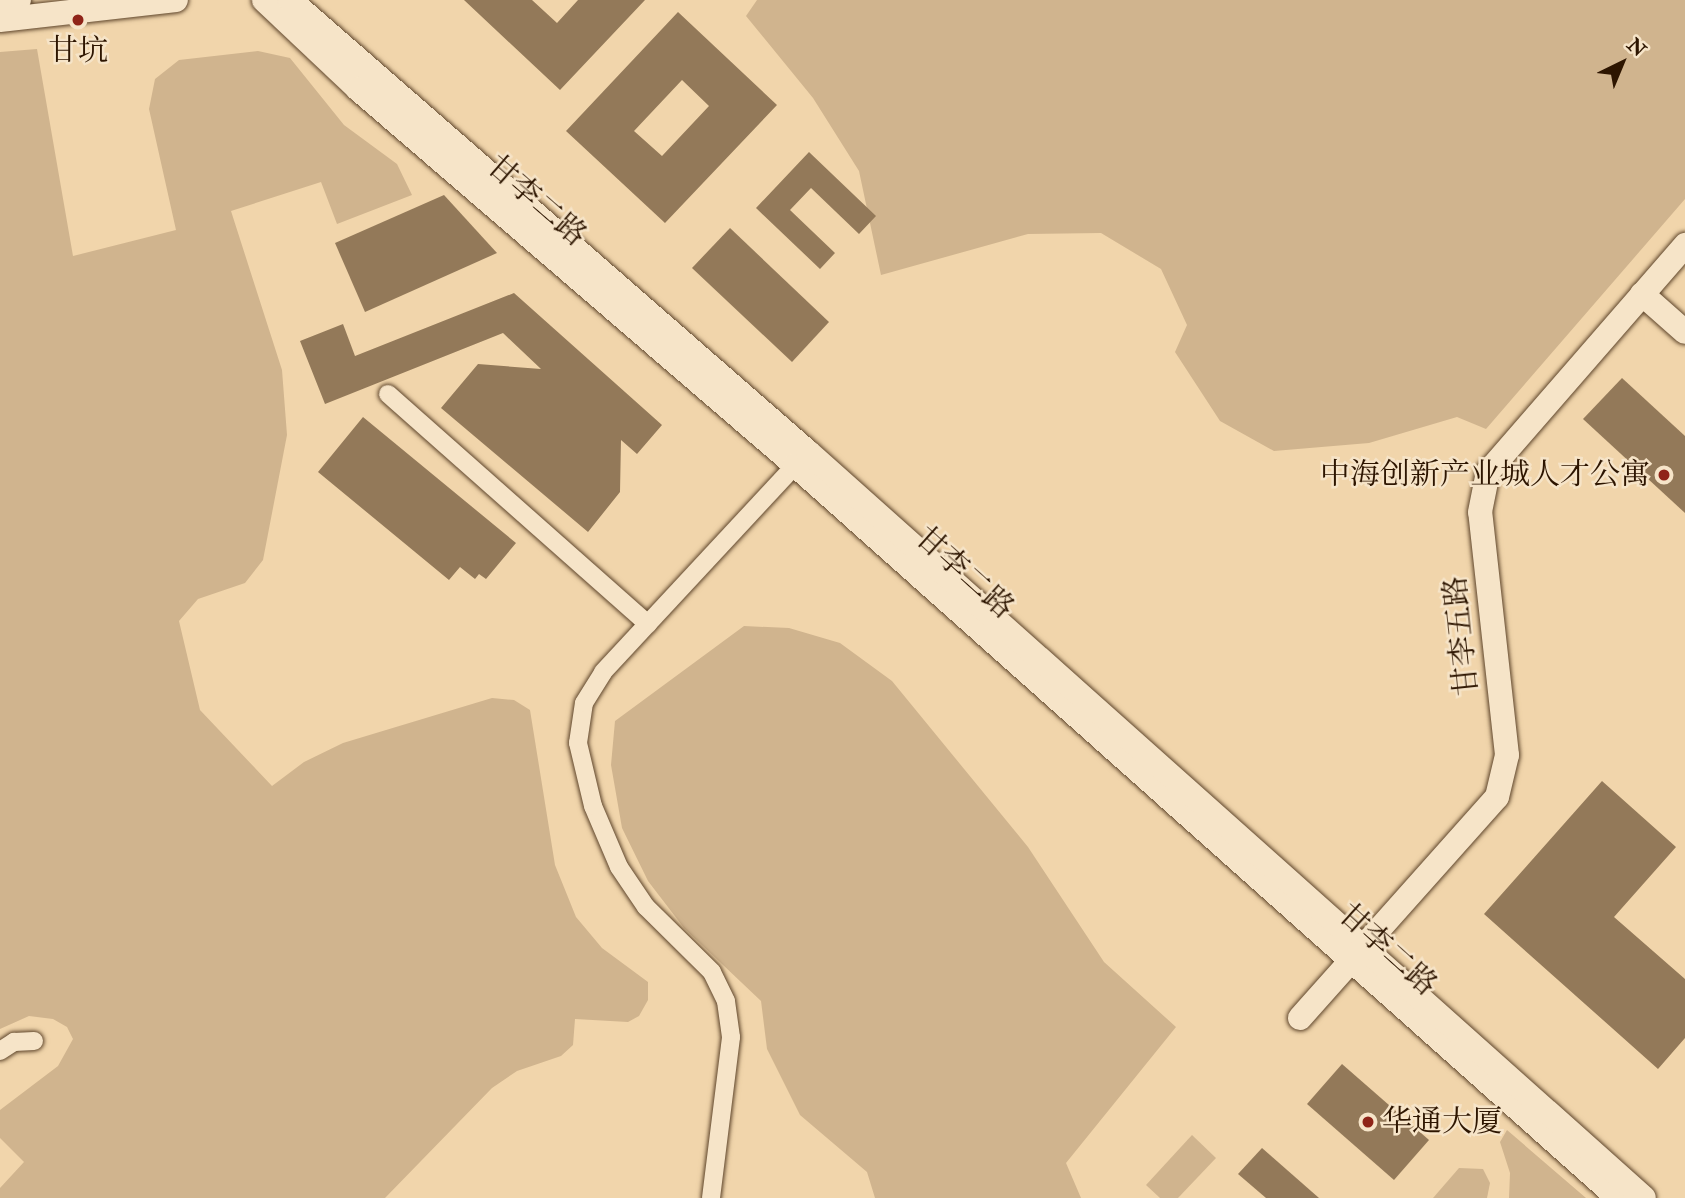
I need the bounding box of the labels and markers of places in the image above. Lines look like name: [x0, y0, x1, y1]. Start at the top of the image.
marker: 甘坑: [68, 10, 88, 30]
place label: 甘坑: [48, 33, 108, 69]
place label: 中海创新产业城人才公寓: [1320, 457, 1650, 493]
marker: 中海创新产业城人才公寓: [1656, 467, 1672, 483]
place label: 华通大厦: [1382, 1104, 1502, 1140]
marker: 华通大厦: [1360, 1114, 1376, 1130]

